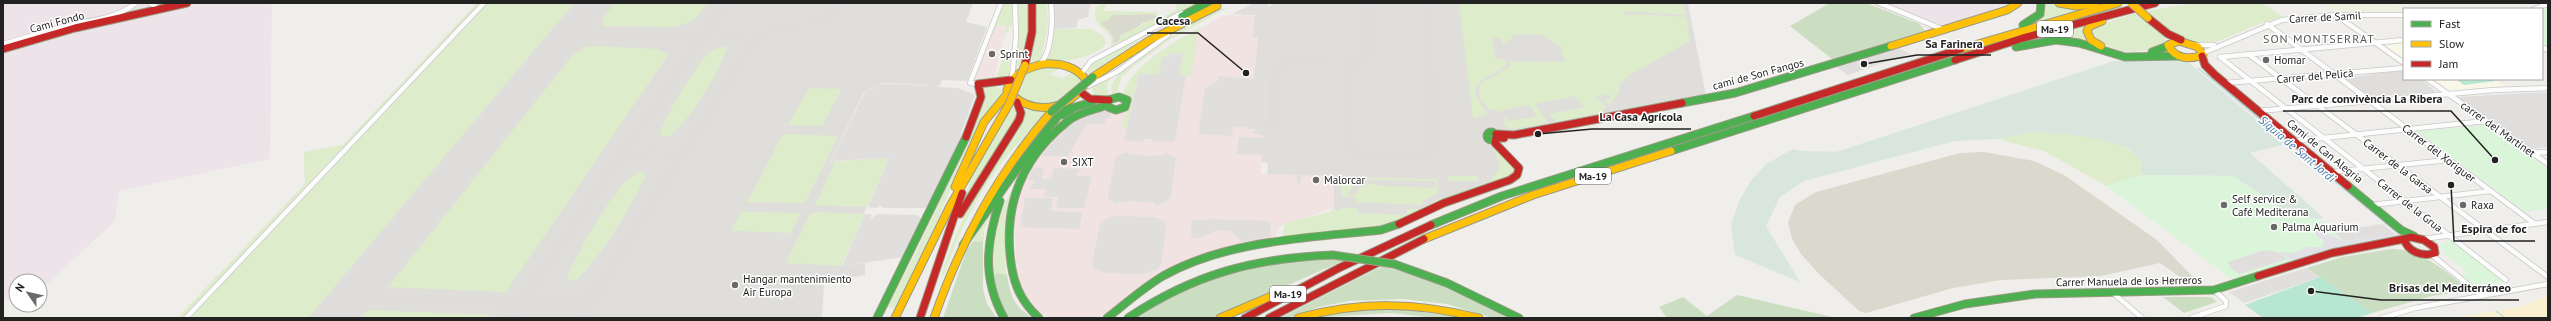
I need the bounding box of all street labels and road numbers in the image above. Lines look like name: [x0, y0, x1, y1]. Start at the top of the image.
street label: Camí Fondo: [28, 8, 86, 36]
street label: Carrer de Samil: [2289, 8, 2362, 26]
road number: Ma-19: [2037, 21, 2073, 37]
street label: camí de Son Fangos: [1711, 55, 1806, 93]
street label: Carrer del Pelicà: [2276, 66, 2354, 86]
street label: carrer del Martinet: [2458, 98, 2538, 160]
street label: Camí de Can Alegria: [2284, 116, 2366, 186]
street label: Carrer del Xoriguer: [2399, 121, 2479, 185]
street label: Carrer de la Garsa: [2361, 135, 2435, 197]
road number: Ma-19: [1575, 168, 1611, 184]
street label: Carrer de la Grua: [2374, 175, 2446, 235]
street label: Carrer Manuela de los Herreros: [2056, 273, 2202, 289]
road number: Ma-19: [1270, 286, 1306, 302]

